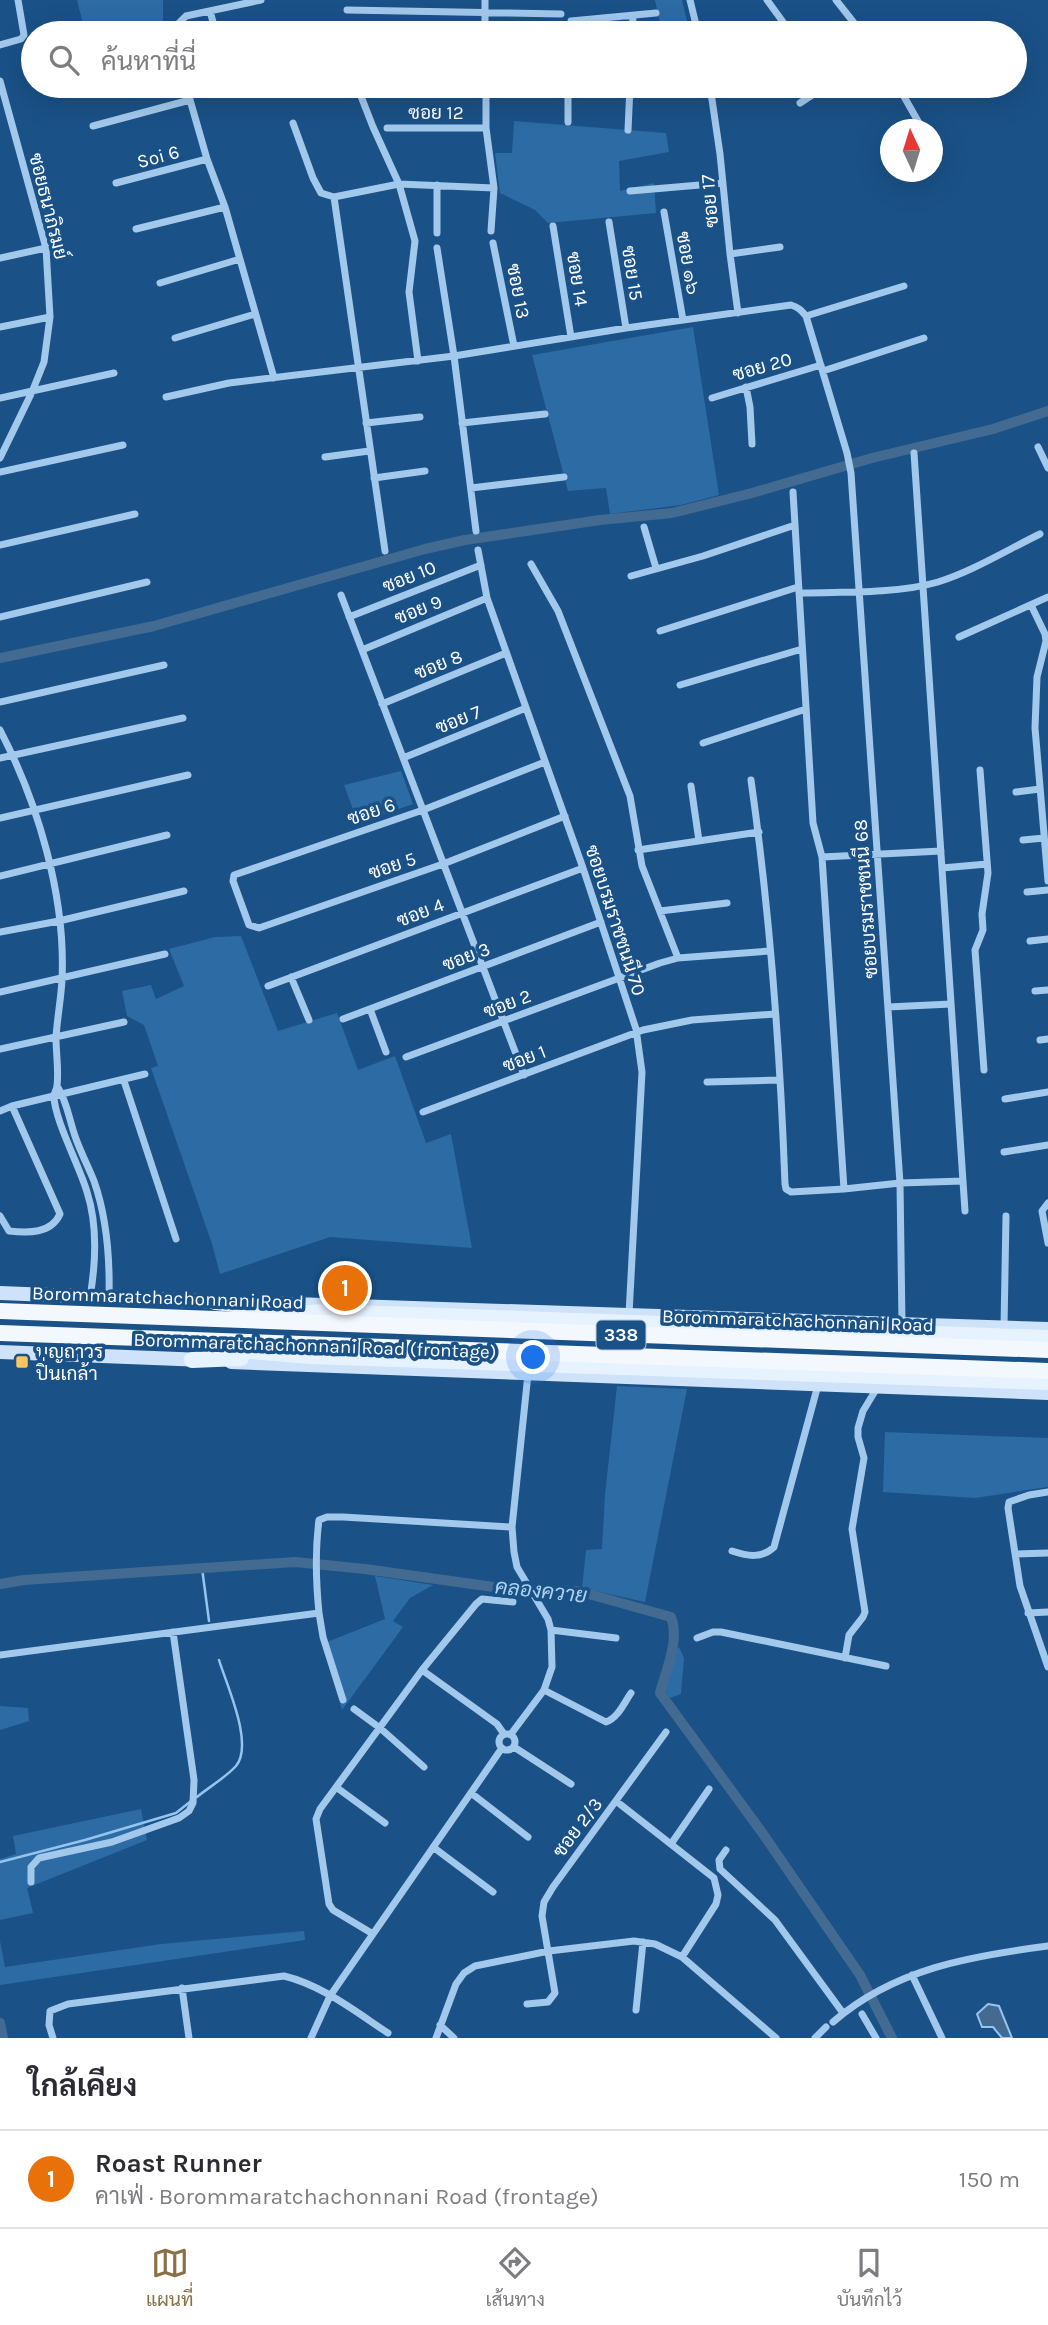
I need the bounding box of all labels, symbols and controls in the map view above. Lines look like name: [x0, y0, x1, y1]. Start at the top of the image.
search box: [21, 21, 1027, 98]
icon: search: [45, 41, 83, 79]
text: ค้นหาที่นี่: [101, 46, 196, 77]
street label: ซอย 12: [408, 102, 464, 124]
north arrow: [880, 119, 943, 182]
street label: Soi 6: [135, 141, 182, 173]
street label: ซอยธนาภิรมย์: [24, 150, 74, 262]
street label: ซอย 17: [697, 173, 723, 228]
street label: ซอย ๑๖: [672, 230, 704, 297]
street label: ซอย 15: [617, 244, 647, 302]
street label: ซอย 14: [562, 250, 592, 308]
street label: ซอย 13: [502, 262, 534, 321]
street label: ซอย 20: [730, 348, 794, 386]
street label: ซอย 10: [379, 556, 439, 598]
street label: ซอย 9: [391, 591, 445, 629]
street label: ซอย 8: [411, 645, 466, 684]
street label: ซอย 7: [432, 701, 484, 739]
street label: ซอย 6: [345, 794, 398, 830]
street label: ซอยบรมราชชนนี 68: [847, 819, 883, 979]
street label: ซอยบรมราชชนนี 70: [580, 842, 652, 998]
street label: ซอย 5: [366, 848, 419, 884]
street label: ซอย 4: [394, 894, 447, 932]
street label: ซอย 3: [439, 938, 493, 976]
street label: ซอย 2: [480, 985, 534, 1023]
street label: ซอย 1: [500, 1041, 549, 1077]
pin: 1: [322, 1262, 368, 1314]
street label: Borommaratchachonnani Road: [32, 1282, 304, 1314]
street label: Borommaratchachonnani Road: [662, 1305, 934, 1337]
road number: 338: [596, 1320, 646, 1350]
street label: Borommaratchachonnani Road (frontage): [133, 1329, 497, 1363]
your location: [516, 1340, 550, 1374]
place label: บุญถาวร ปิ่นเกล้า: [35, 1341, 103, 1385]
marker: บุญถาวร ปิ่นเกล้า: [14, 1354, 30, 1370]
water label: คลองควาย: [494, 1574, 588, 1608]
street label: ซอย 2/3: [548, 1794, 607, 1862]
text: ใกล้เคียง: [28, 2068, 137, 2104]
text: Roast Runner: [95, 2148, 262, 2179]
text: 1: [47, 2166, 55, 2193]
text: 150 m: [959, 2166, 1020, 2193]
text: คาเฟ่ · Borommaratchachonnani Road (frontage): [95, 2183, 599, 2210]
tab: แผนที่: [146, 2244, 193, 2311]
tab: เส้นทาง: [486, 2244, 545, 2311]
tab: บันทึกไว้: [837, 2244, 902, 2311]

